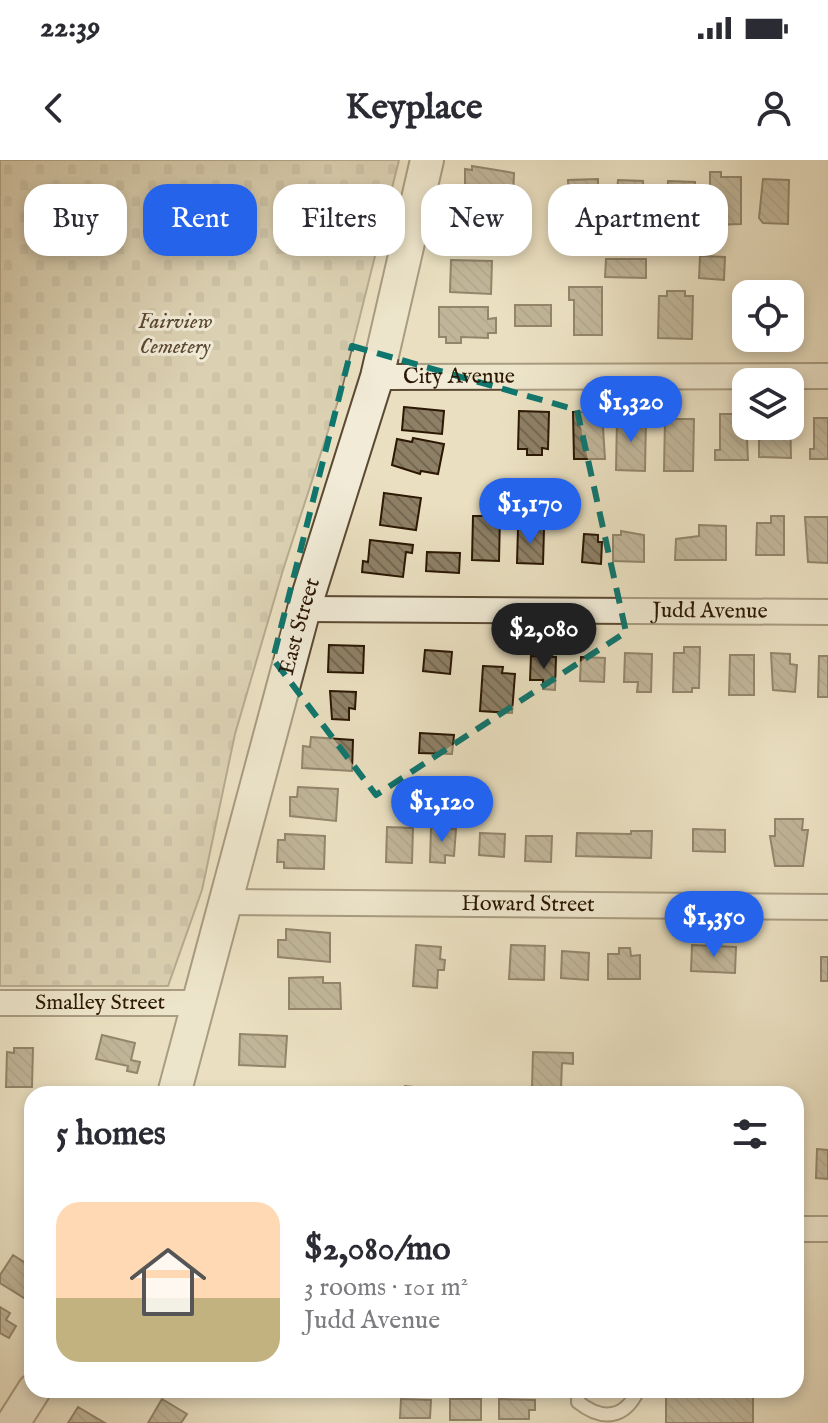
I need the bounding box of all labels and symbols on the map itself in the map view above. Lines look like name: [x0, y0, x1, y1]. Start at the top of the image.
park label: Fairview Cemetery: [138, 308, 212, 361]
street label: City Avenue: [403, 363, 515, 391]
pin: $1,320: [566, 376, 696, 444]
pin: $1,170: [465, 478, 595, 546]
street label: East Street: [273, 574, 327, 678]
street label: Judd Avenue: [649, 597, 768, 626]
pin: $2,080: [479, 603, 609, 671]
pin: $1,120: [377, 776, 507, 844]
street label: Howard Street: [461, 890, 595, 919]
pin: $1,350: [649, 891, 779, 959]
street label: Smalley Street: [35, 989, 166, 1017]

